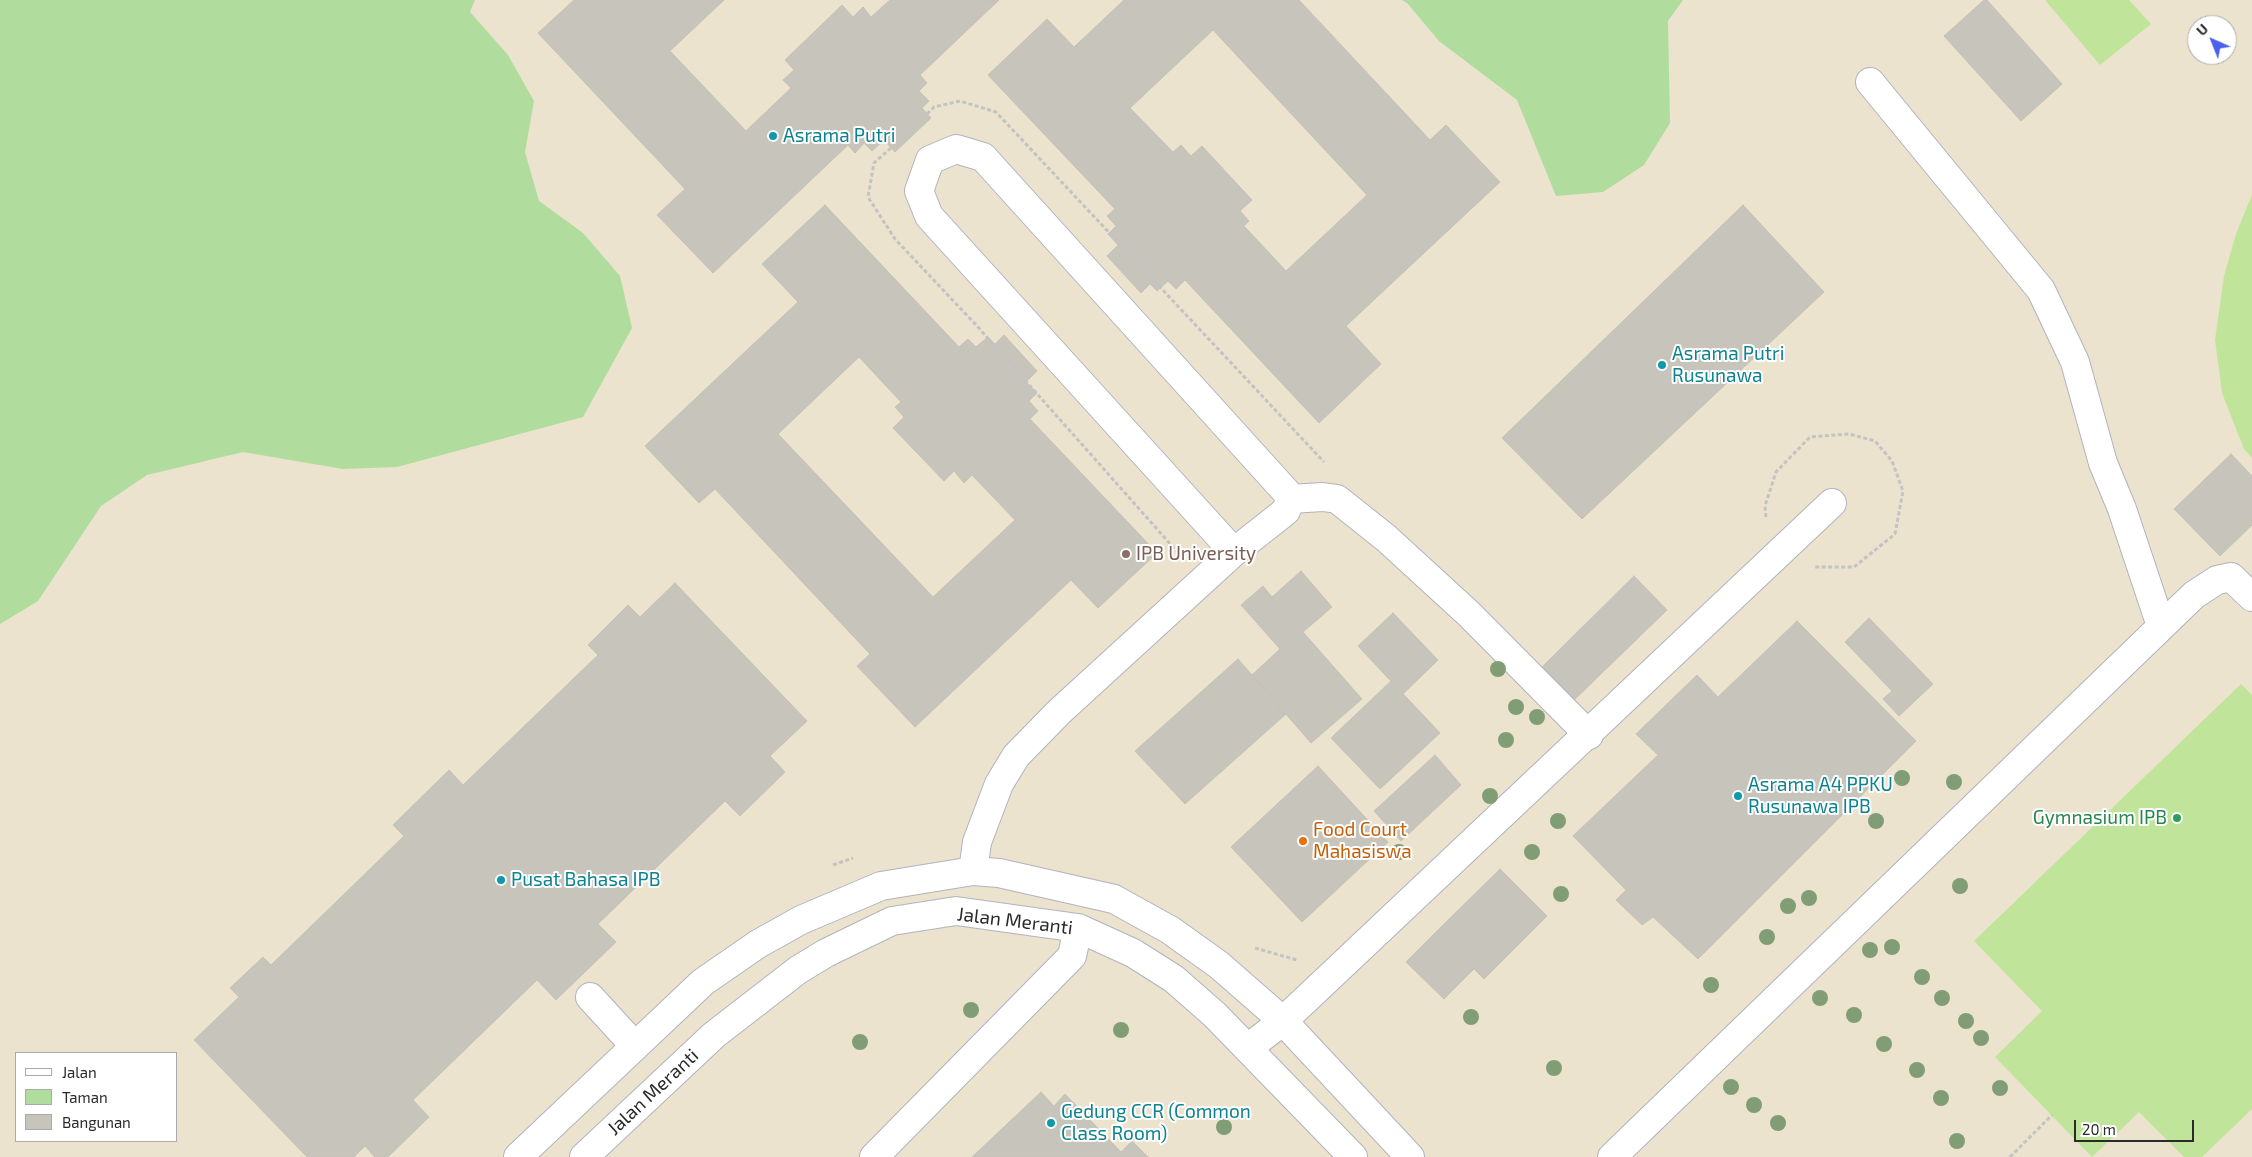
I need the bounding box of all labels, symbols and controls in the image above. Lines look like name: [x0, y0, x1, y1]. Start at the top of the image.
north arrow: [2187, 15, 2237, 65]
text: U: [2193, 20, 2211, 39]
place label: Asrama Putri: [783, 125, 895, 147]
marker: Asrama Putri: [767, 130, 779, 142]
place label: Asrama Putri Rusunawa: [1672, 343, 1784, 387]
marker: Asrama Putri Rusunawa: [1656, 359, 1668, 371]
place label: IPB University: [1136, 543, 1256, 565]
marker: IPB University: [1120, 548, 1132, 560]
place label: Asrama A4 PPKU Rusunawa IPB: [1748, 774, 1893, 818]
marker: Asrama A4 PPKU Rusunawa IPB: [1732, 790, 1744, 802]
place label: Gymnasium IPB: [2033, 807, 2167, 829]
marker: Gymnasium IPB: [2171, 812, 2183, 824]
place label: Food Court Mahasiswa: [1313, 819, 1412, 863]
marker: Food Court Mahasiswa: [1297, 835, 1309, 847]
place label: Pusat Bahasa IPB: [511, 869, 661, 891]
marker: Pusat Bahasa IPB: [495, 874, 507, 886]
street label: Jalan Meranti: [956, 903, 1074, 939]
street label: Jalan Meranti: [603, 1044, 703, 1140]
legend: [15, 1052, 178, 1142]
text: Jalan: [62, 1063, 97, 1081]
text: Taman: [62, 1088, 108, 1106]
place label: Gedung CCR (Common Class Room): [1061, 1101, 1251, 1145]
scale bar: [2077, 1110, 2197, 1142]
text: Bangunan: [62, 1113, 131, 1131]
marker: Gedung CCR (Common Class Room): [1045, 1117, 1057, 1129]
text: 20 m: [2082, 1120, 2116, 1138]

